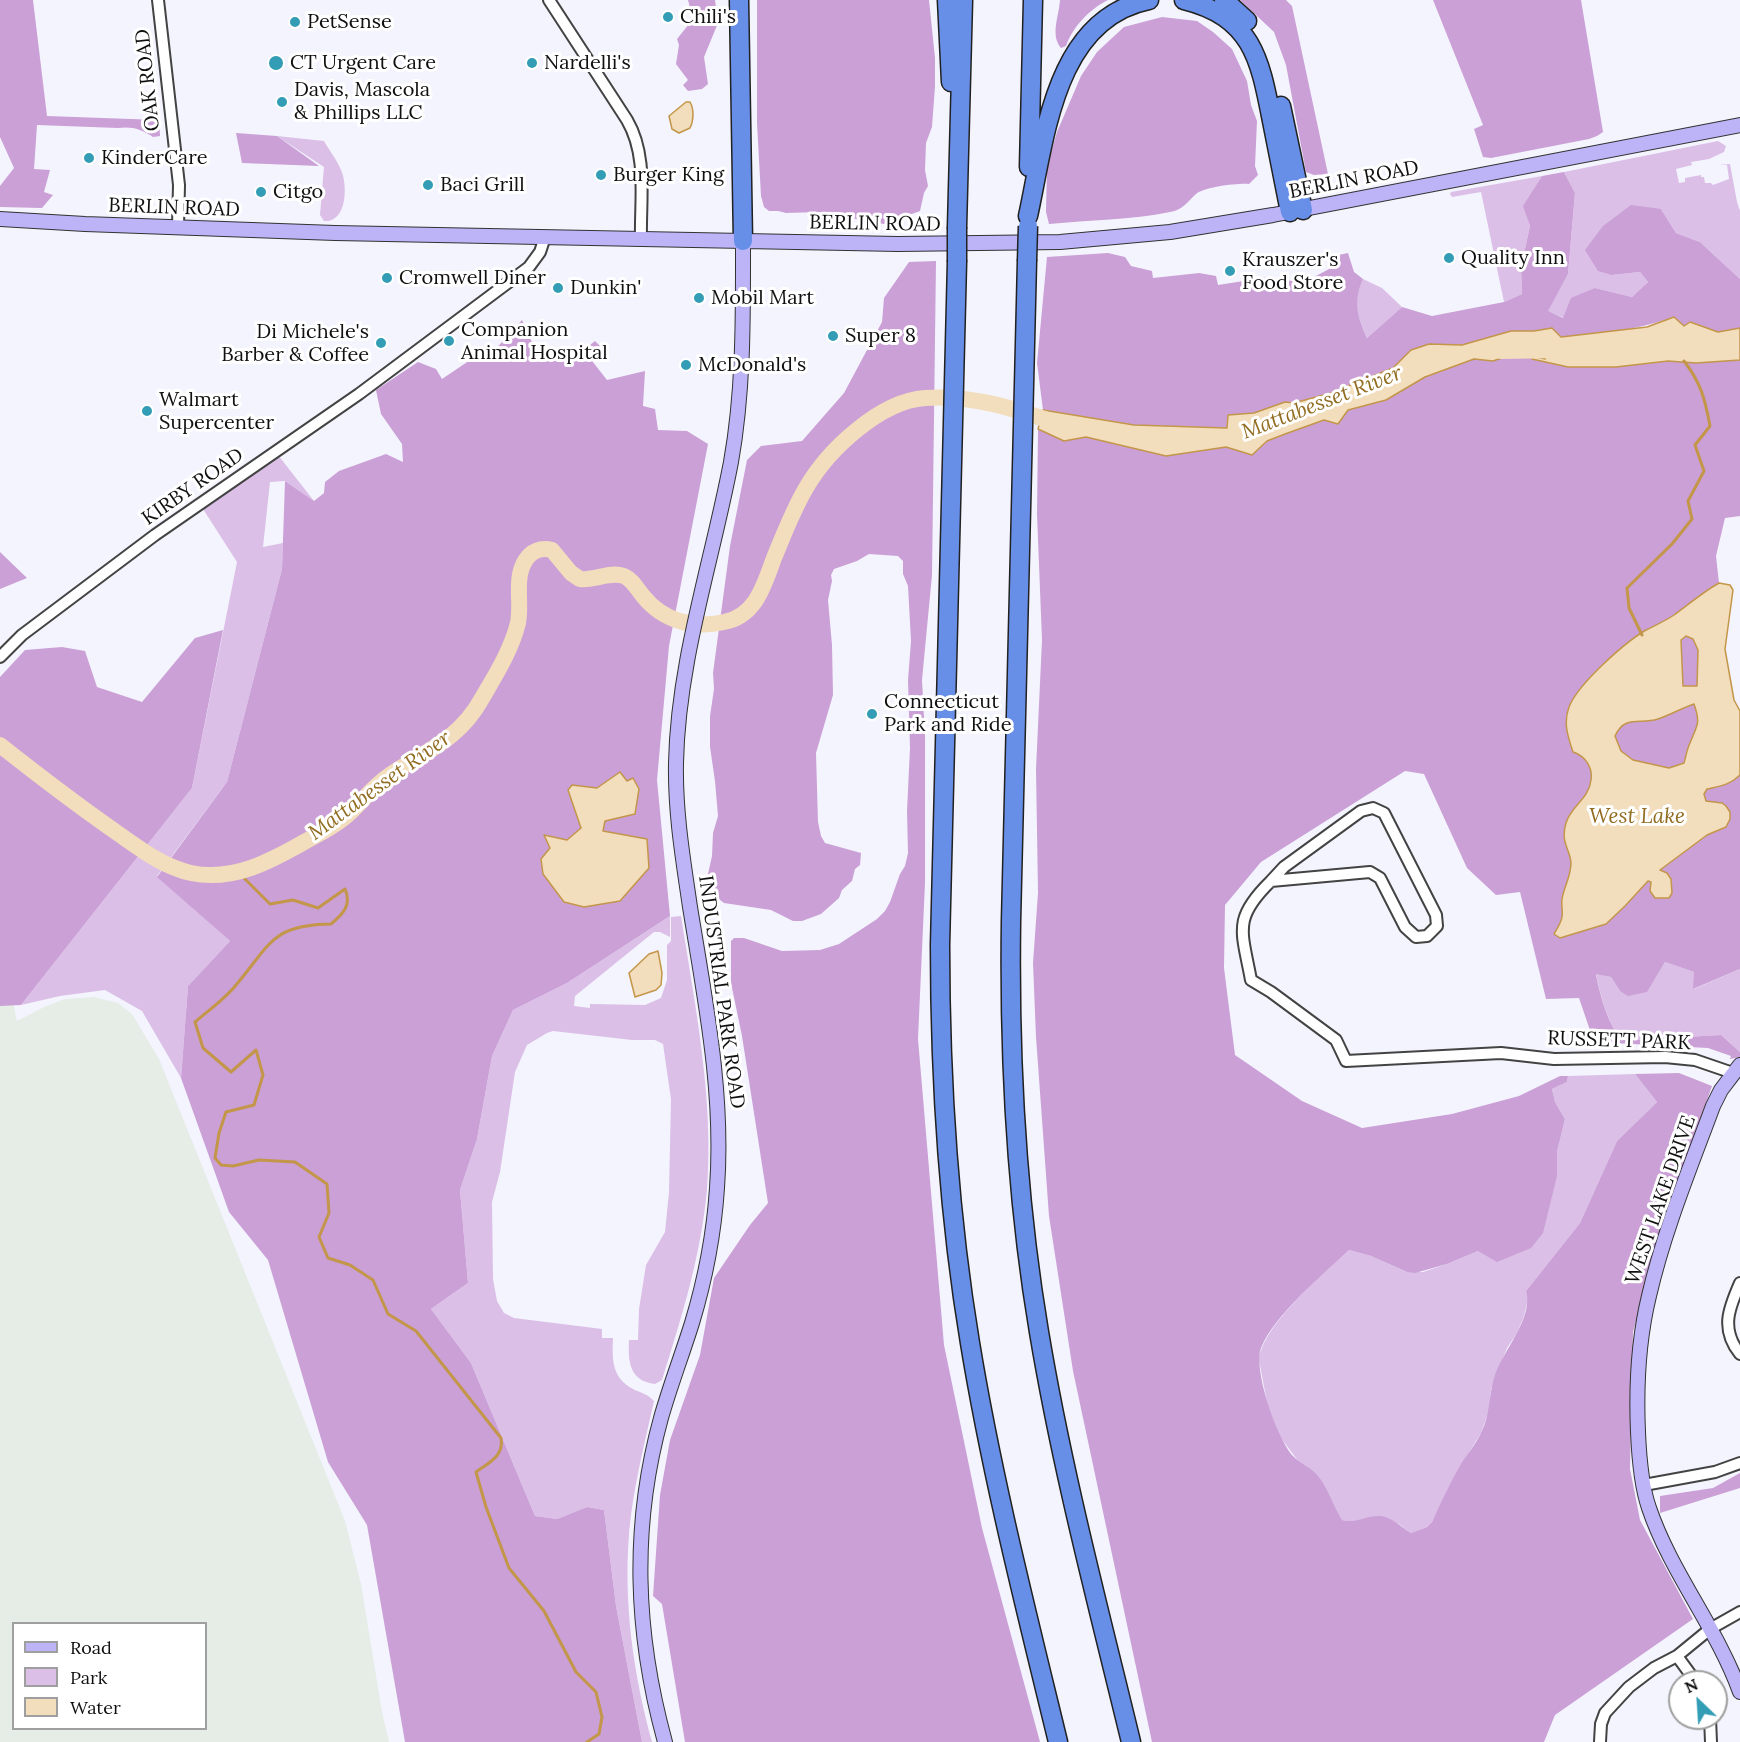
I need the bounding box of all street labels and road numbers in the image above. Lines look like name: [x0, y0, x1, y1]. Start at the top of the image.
street label: OAK ROAD: [131, 28, 165, 132]
street label: BERLIN ROAD: [1287, 156, 1421, 204]
street label: BERLIN ROAD: [108, 194, 240, 222]
street label: BERLIN ROAD: [809, 211, 941, 237]
street label: KIRBY ROAD: [138, 443, 248, 531]
street label: INDUSTRIAL PARK ROAD: [693, 874, 749, 1110]
street label: RUSSETT PARK: [1547, 1027, 1691, 1055]
street label: WEST LAKE DRIVE: [1621, 1112, 1701, 1288]

